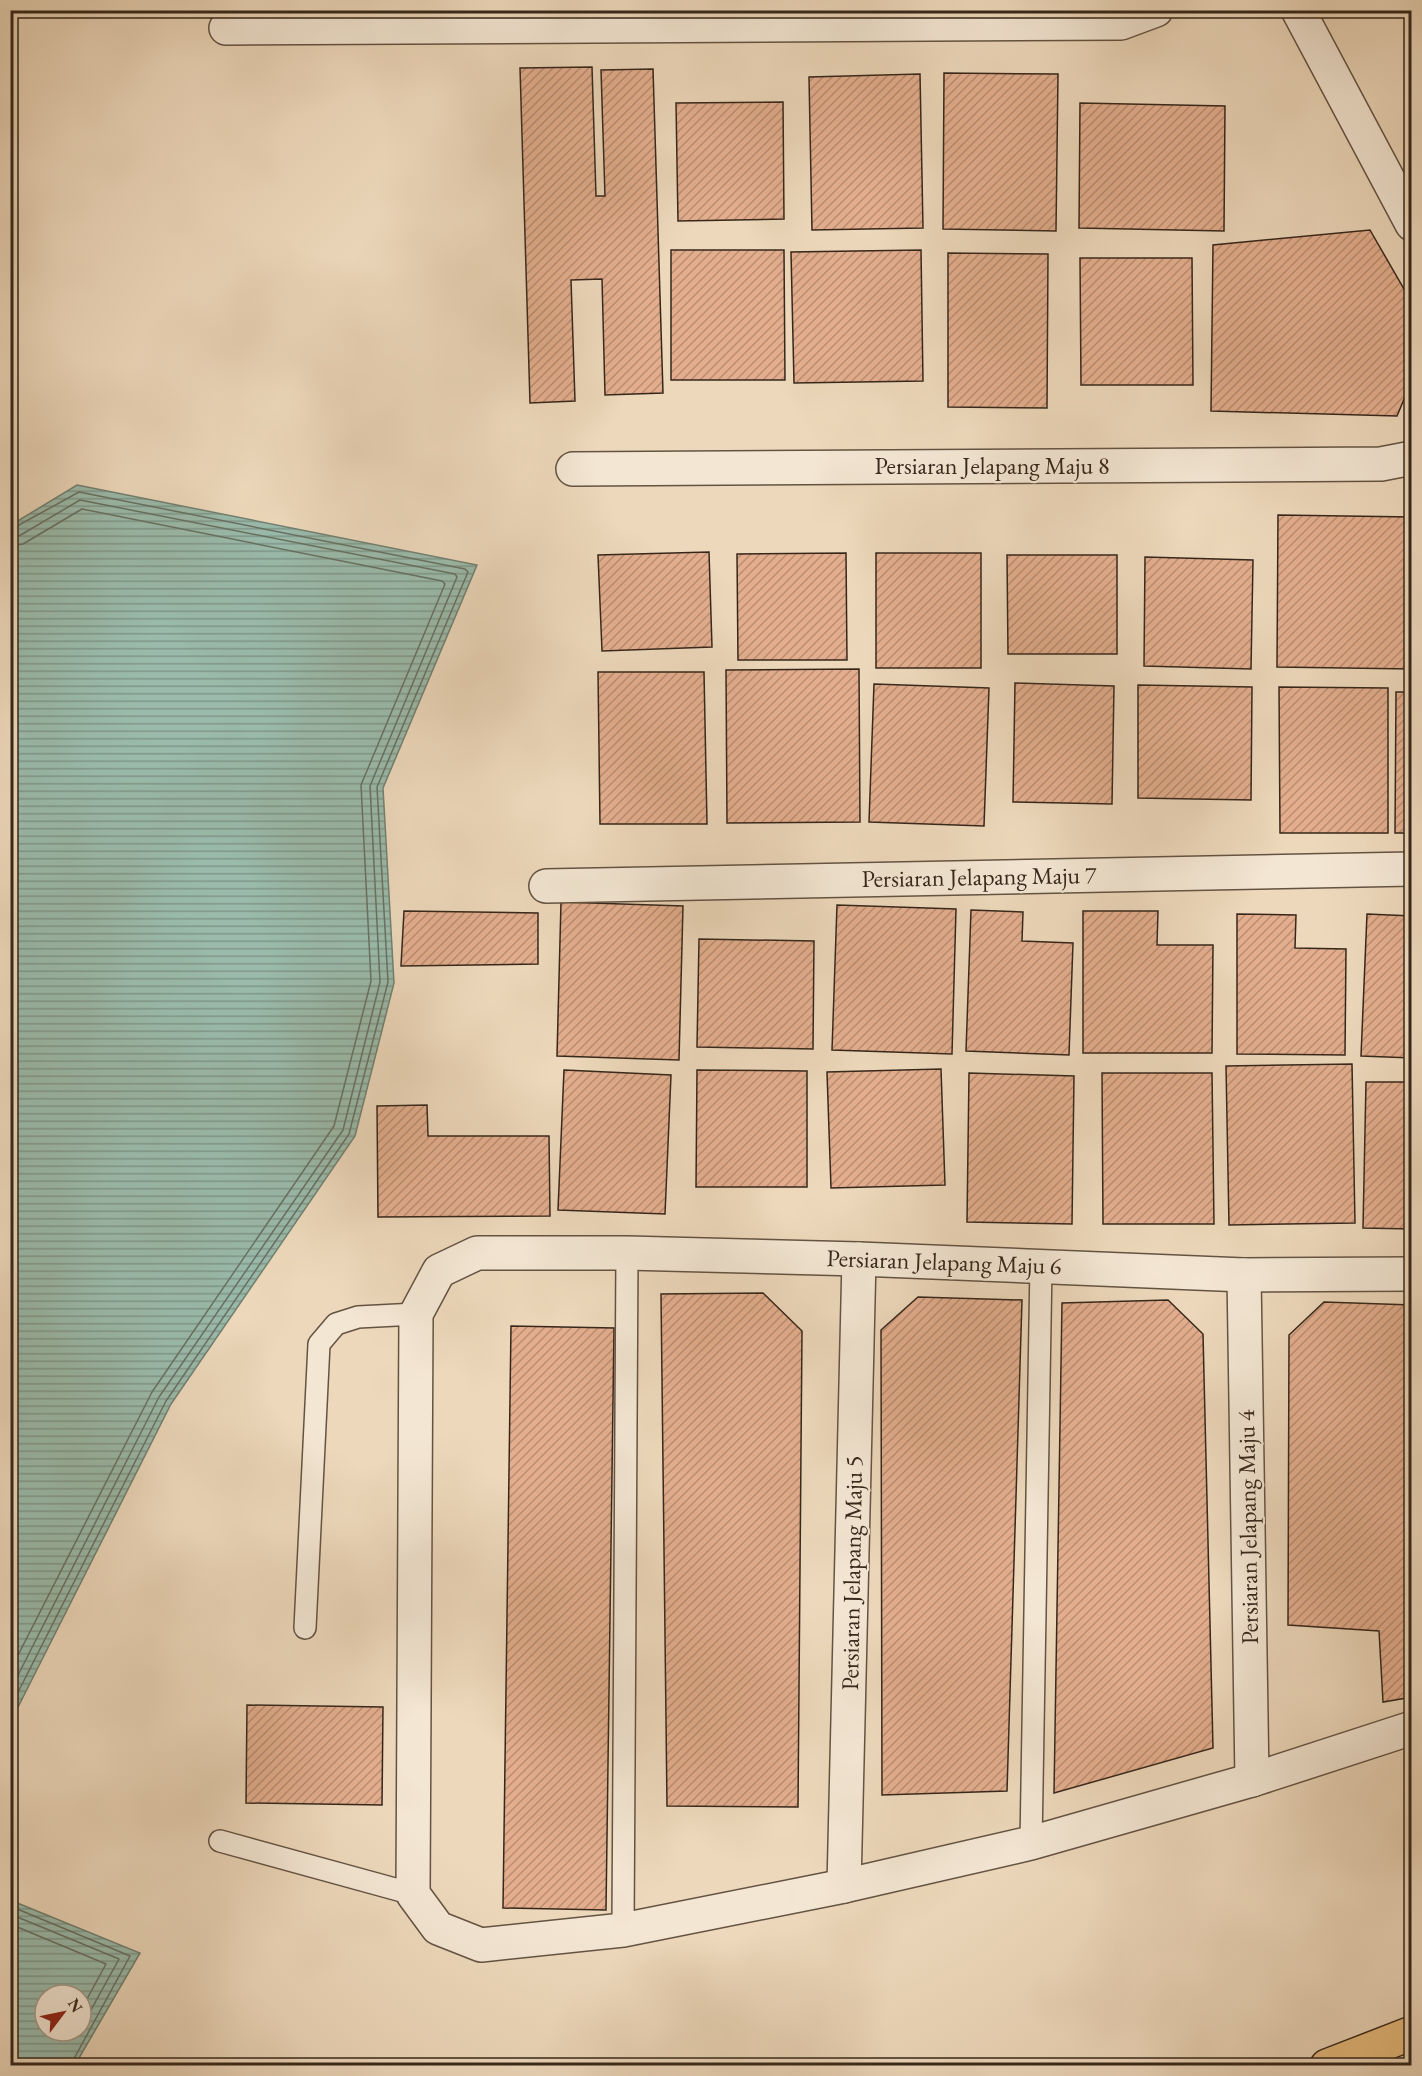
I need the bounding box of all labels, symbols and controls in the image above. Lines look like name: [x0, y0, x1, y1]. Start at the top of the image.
street label: Persiaran Jelapang Maju 8: [875, 450, 1109, 481]
street label: Persiaran Jelapang Maju 7: [861, 859, 1097, 894]
street label: Persiaran Jelapang Maju 6: [826, 1242, 1062, 1281]
street label: Persiaran Jelapang Maju 4: [1230, 1409, 1265, 1645]
street label: Persiaran Jelapang Maju 5: [834, 1455, 869, 1691]
north arrow: [33, 1983, 93, 2043]
text: N: [63, 1994, 88, 2016]

